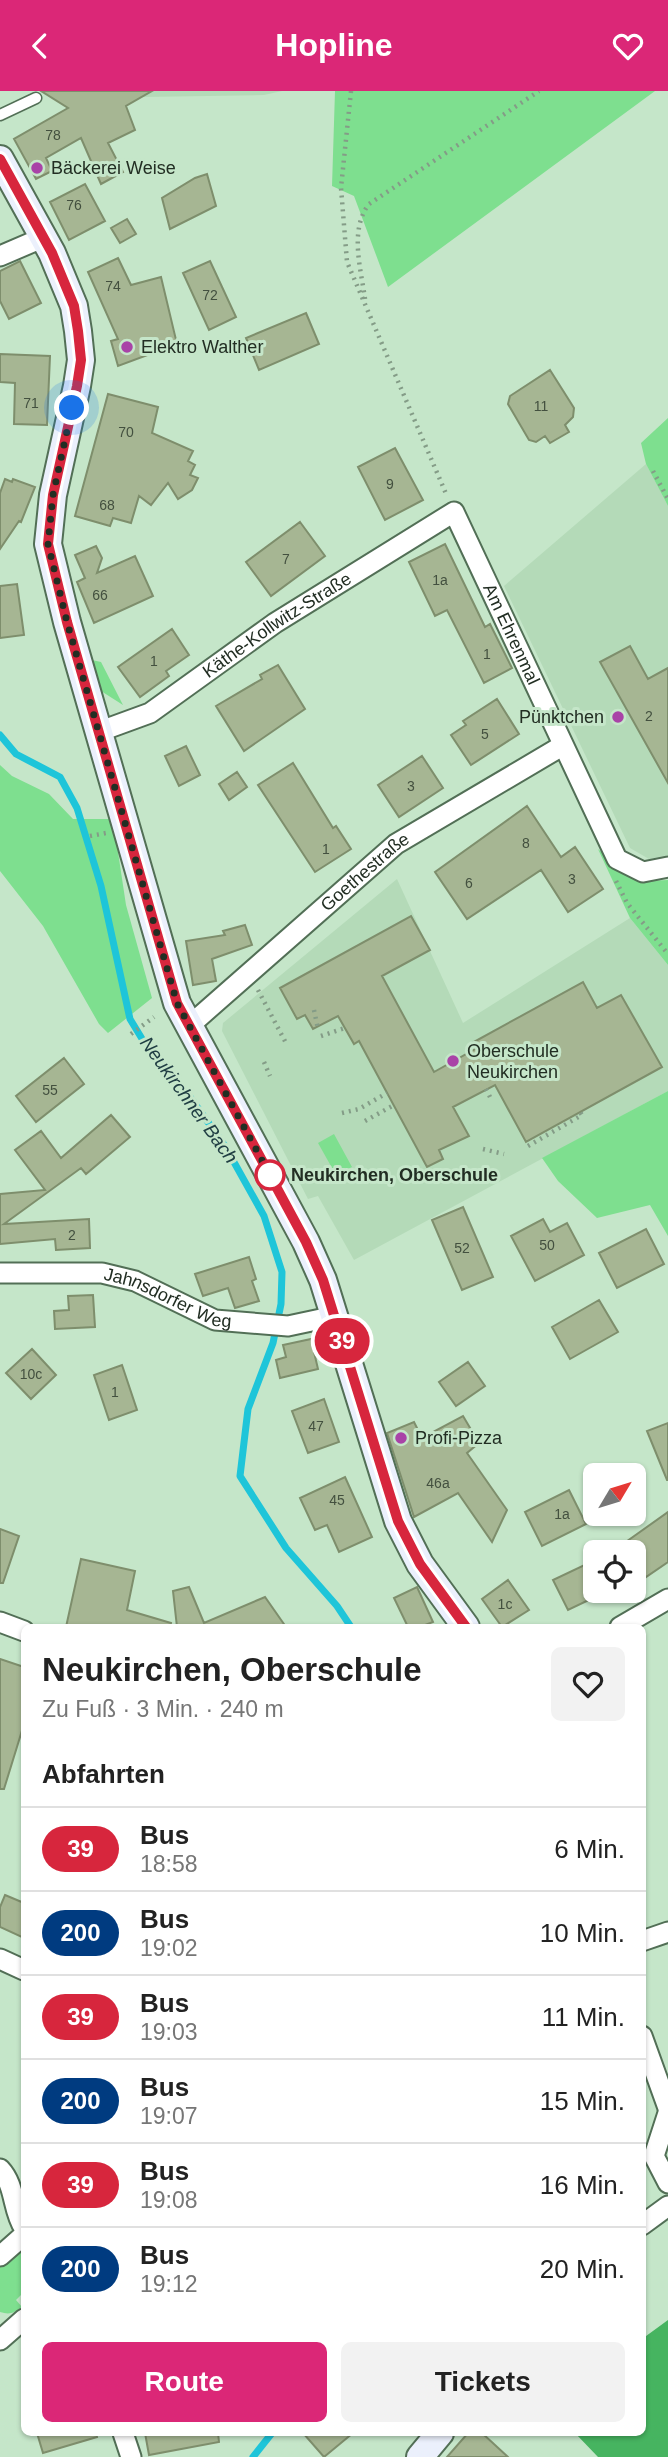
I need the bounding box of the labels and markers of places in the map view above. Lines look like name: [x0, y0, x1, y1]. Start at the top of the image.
place label: Bäckerei Weise: [51, 158, 176, 178]
marker: Bäckerei Weise: [29, 160, 45, 176]
place label: Elektro Walther: [141, 337, 263, 357]
marker: Elektro Walther: [119, 339, 135, 355]
place label: Pünktchen: [519, 707, 604, 727]
marker: Pünktchen: [610, 709, 626, 725]
place label: Oberschule Neukirchen: [467, 1041, 559, 1082]
marker: Oberschule Neukirchen: [445, 1053, 461, 1069]
marker: Neukirchen, Oberschule: [255, 1160, 285, 1190]
place label: Neukirchen, Oberschule: [291, 1165, 498, 1185]
place label: Profi-Pizza: [415, 1428, 503, 1448]
marker: Profi-Pizza: [393, 1430, 409, 1446]

